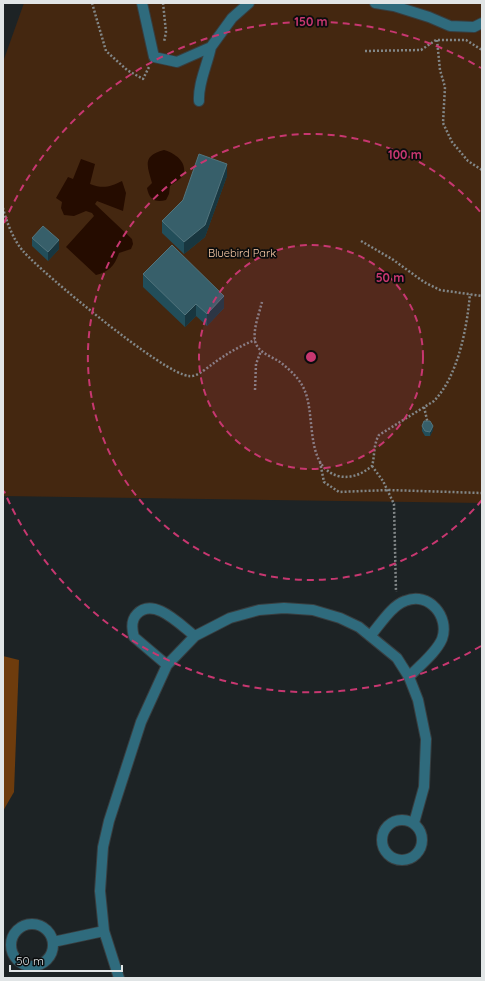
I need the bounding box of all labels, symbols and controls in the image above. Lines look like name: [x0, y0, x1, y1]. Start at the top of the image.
text: 150 m: [294, 14, 328, 29]
text: 100 m: [388, 147, 422, 162]
park label: Bluebird Park: [208, 246, 276, 260]
text: 50 m: [376, 270, 404, 285]
centre of rings: [304, 350, 318, 364]
scale bar: [10, 947, 122, 973]
text: 50 m: [16, 953, 44, 968]

